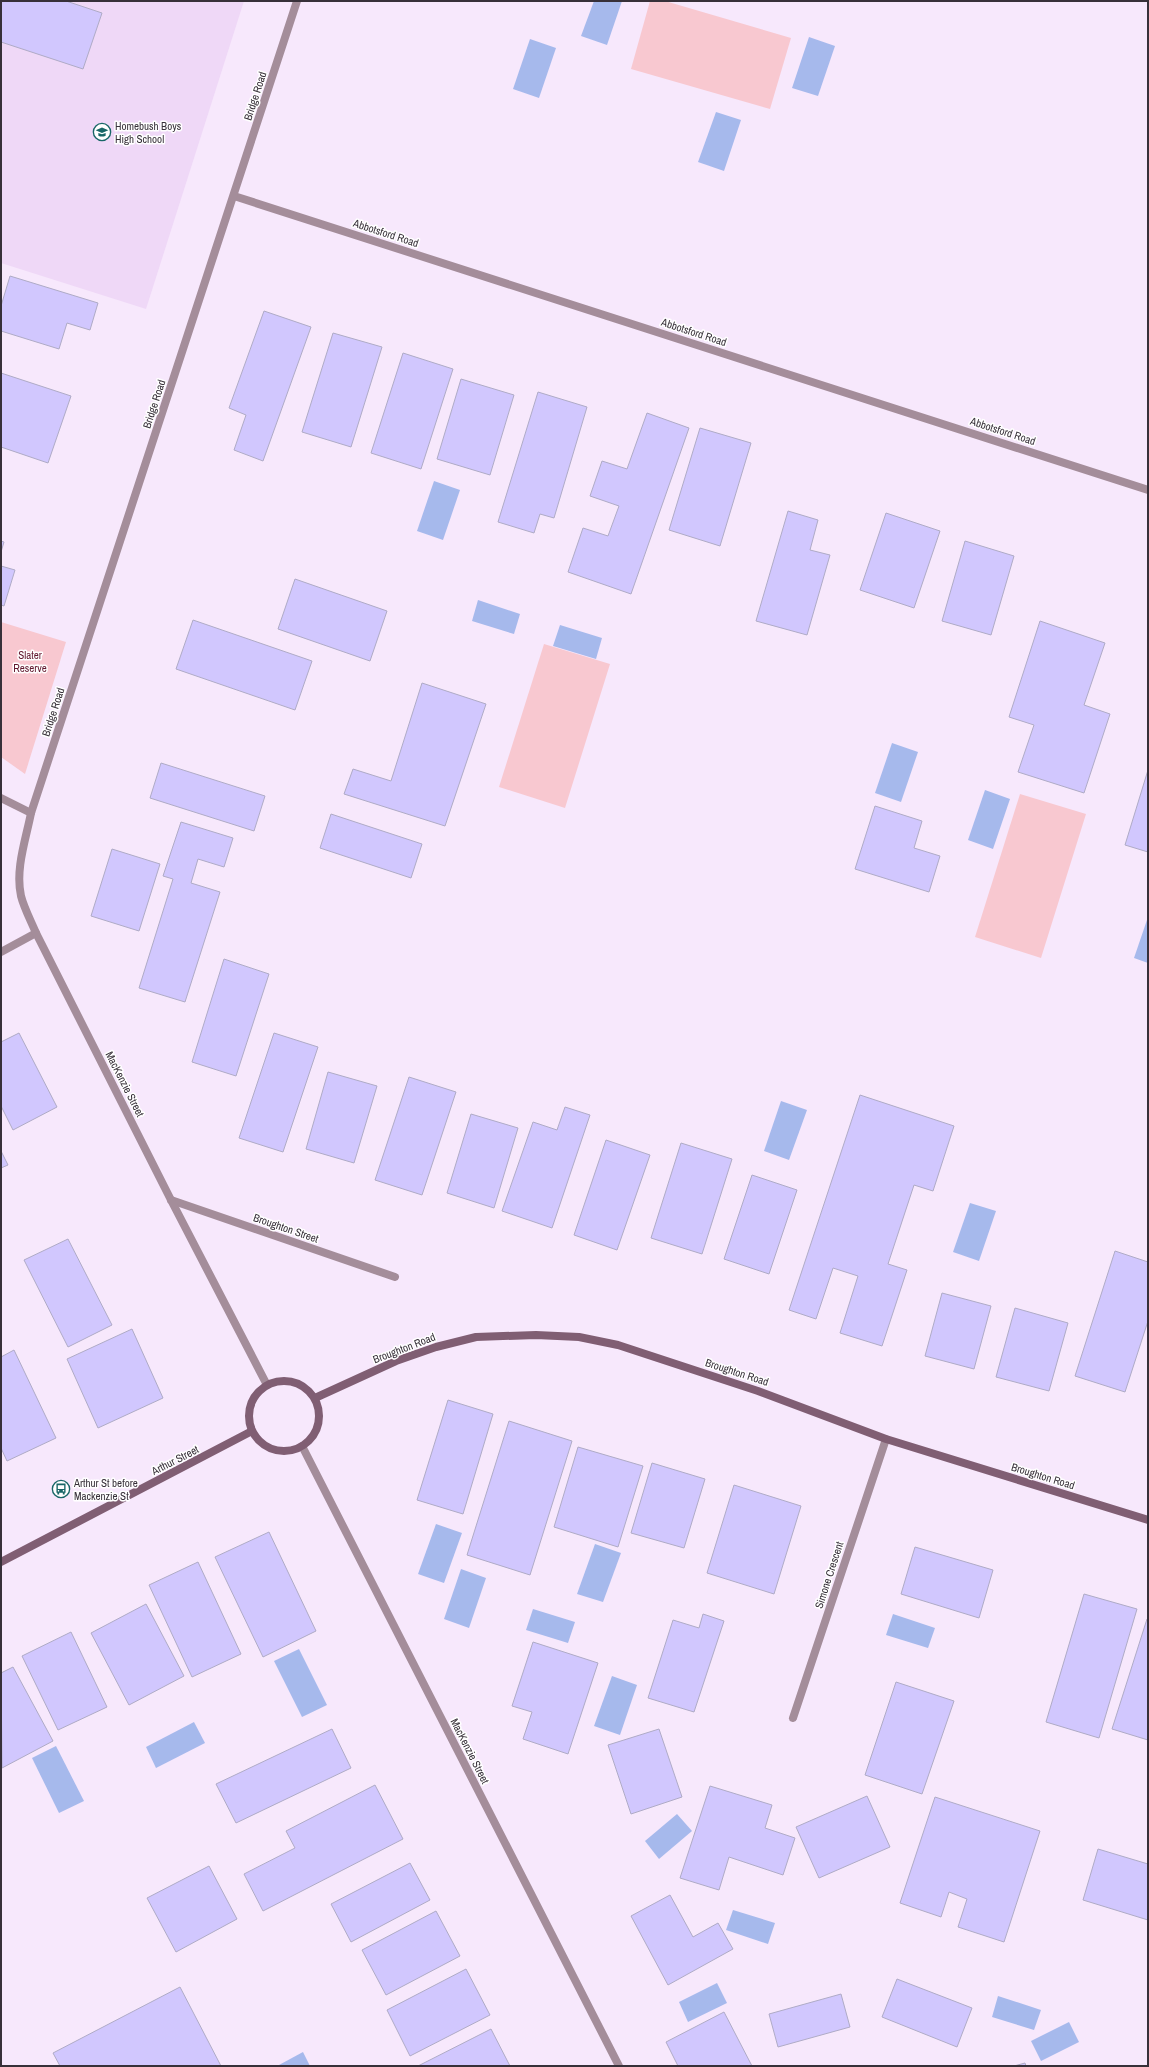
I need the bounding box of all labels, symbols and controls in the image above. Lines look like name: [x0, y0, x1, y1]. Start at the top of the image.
street label: Bridge Road: [241, 70, 269, 122]
place label: Homebush Boys High School: [115, 119, 182, 146]
school or university icon: Homebush Boys High School: [92, 122, 112, 142]
street label: Abbotsford Road: [351, 216, 420, 250]
street label: Abbotsford Road: [659, 315, 728, 349]
street label: Bridge Road: [140, 378, 168, 430]
street label: Abbotsford Road: [968, 414, 1037, 448]
park label: Slater Reserve: [13, 648, 47, 675]
street label: Bridge Road: [39, 686, 67, 738]
street label: MacKenzie Street: [102, 1049, 148, 1120]
street label: Broughton Street: [251, 1210, 321, 1246]
street label: Broughton Road: [371, 1330, 437, 1366]
street label: Broughton Road: [704, 1355, 770, 1389]
street label: Arthur Street: [148, 1442, 201, 1478]
street label: Broughton Road: [1010, 1460, 1076, 1492]
place label: Arthur St before Mackenzie St: [73, 1476, 138, 1503]
bus stop icon: Arthur St before Mackenzie St: [51, 1479, 71, 1499]
street label: Simone Crescent: [812, 1539, 847, 1610]
street label: MacKenzie Street: [447, 1716, 493, 1787]

